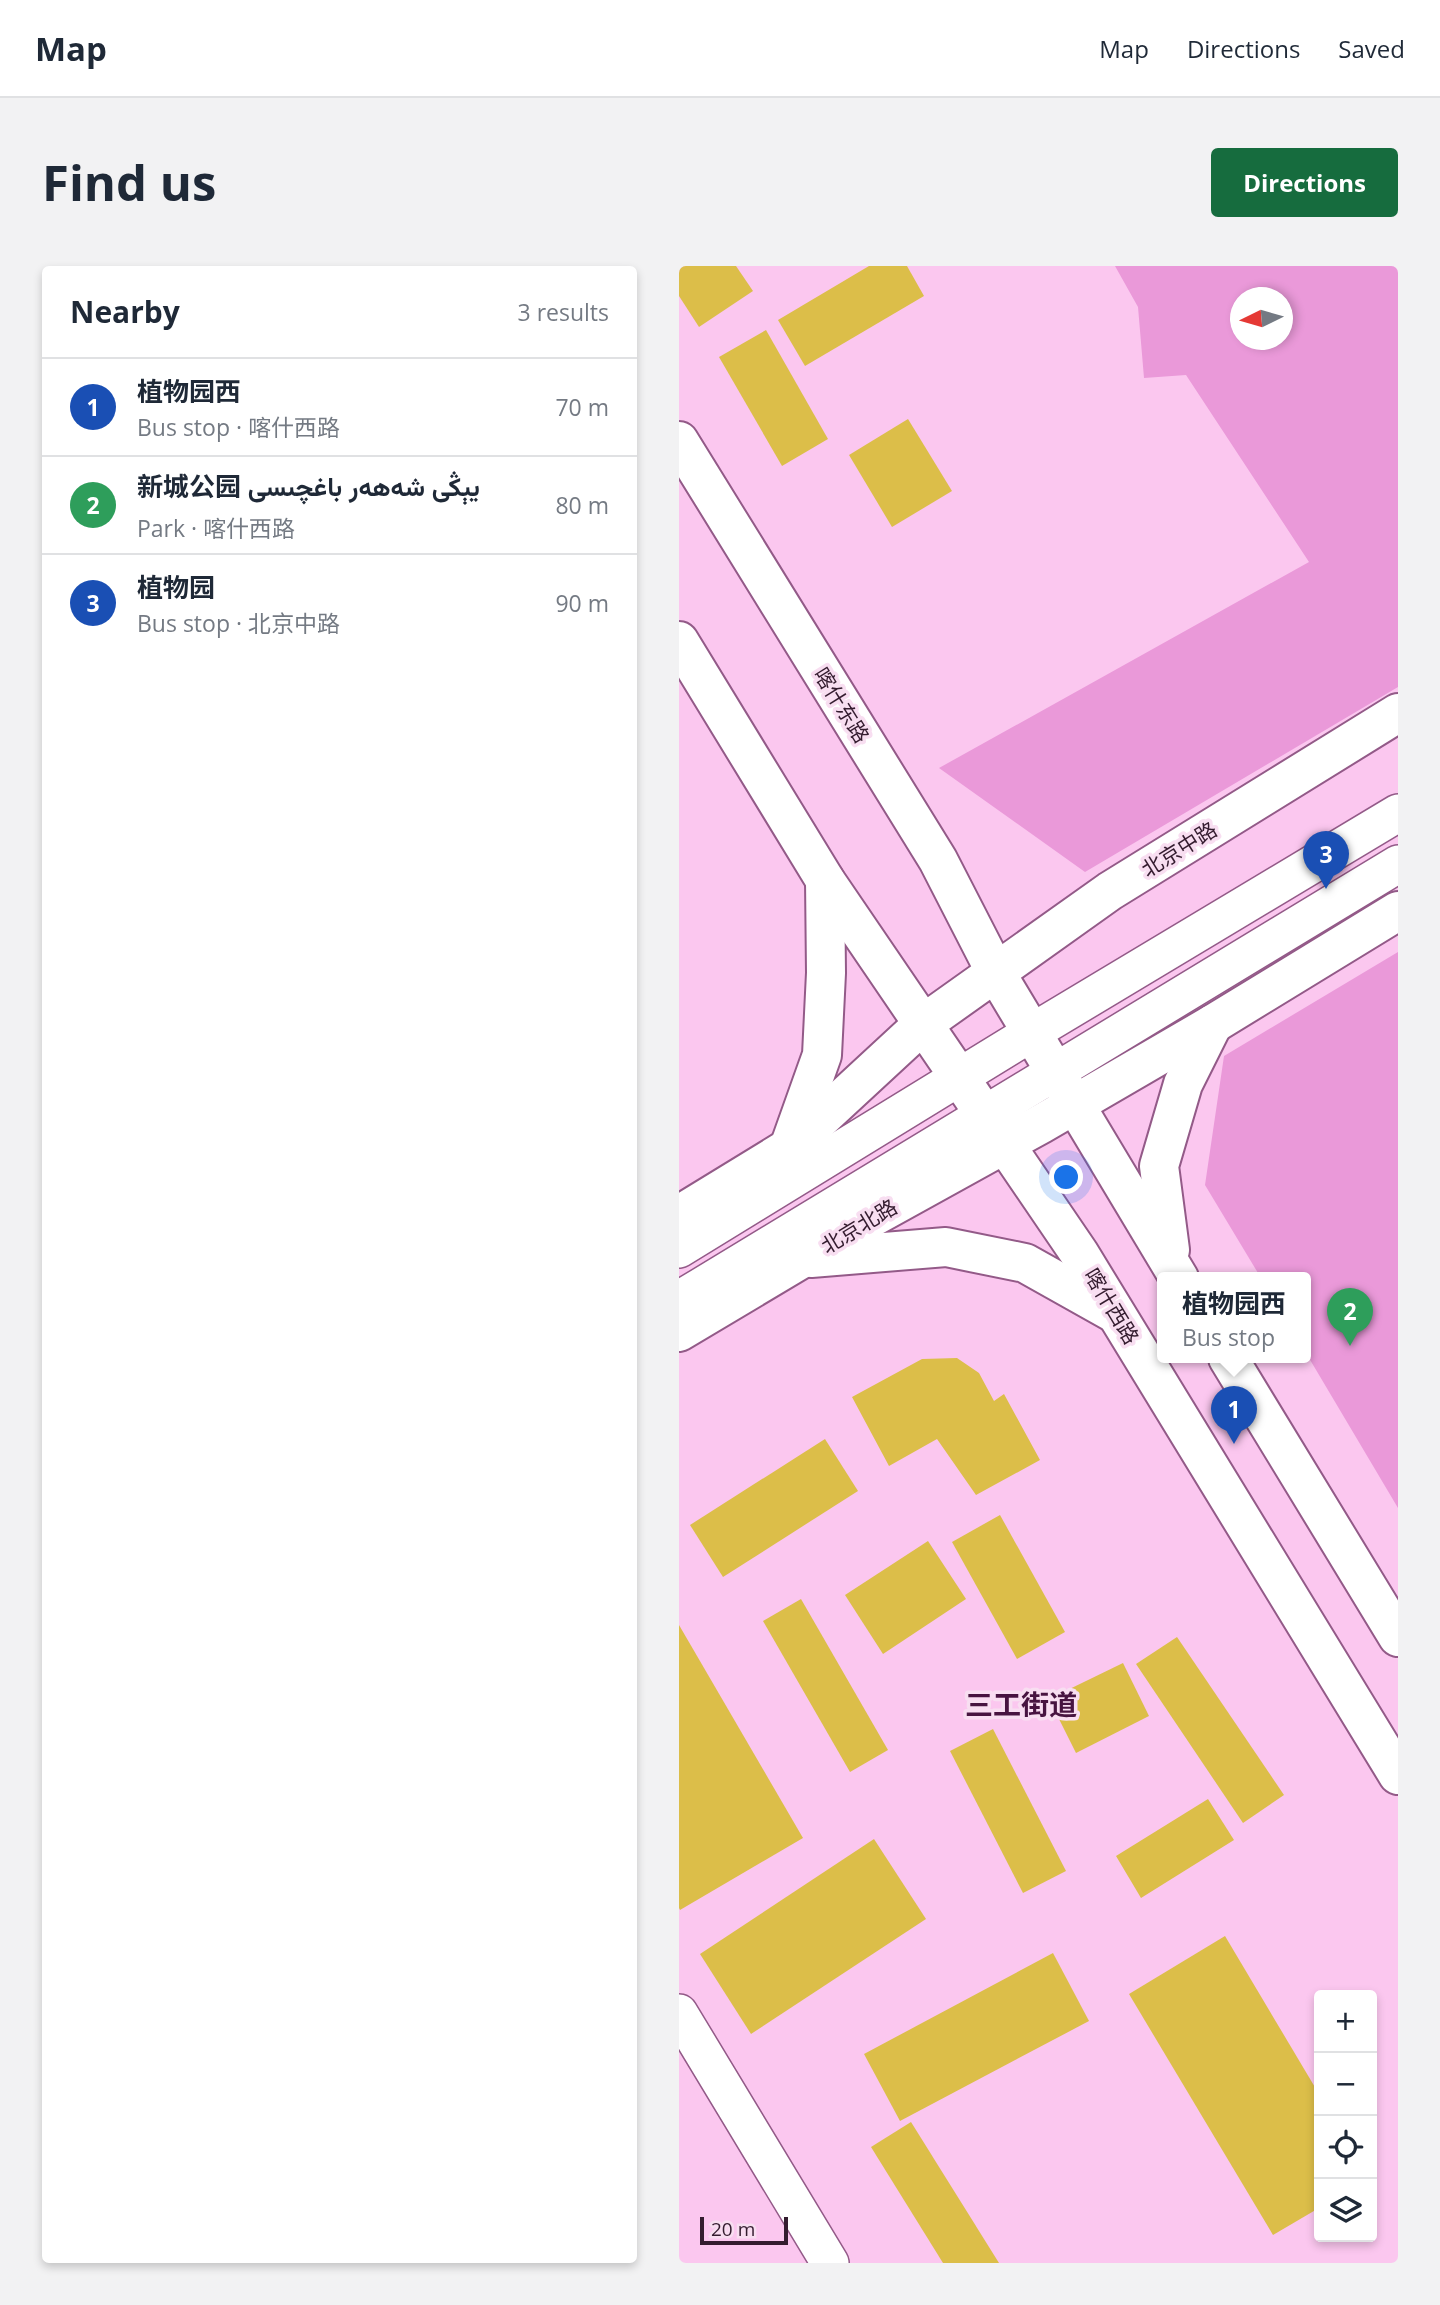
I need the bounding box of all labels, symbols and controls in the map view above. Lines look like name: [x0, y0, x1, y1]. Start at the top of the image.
text: Map: [35, 26, 107, 71]
text: Map: [1099, 32, 1149, 65]
text: Directions: [1187, 32, 1300, 65]
text: Saved: [1338, 32, 1405, 65]
button: Directions: [1211, 148, 1398, 217]
text: Find us: [42, 149, 216, 215]
north arrow: [1230, 287, 1293, 350]
text: Nearby: [70, 291, 180, 332]
text: 3 results: [518, 296, 609, 328]
text: 植物园西: [137, 373, 241, 409]
text: 1: [86, 391, 100, 423]
text: 70 m: [555, 391, 609, 423]
text: Bus stop · 喀什西路: [137, 411, 340, 443]
text: 新城公园 يېڭى شەھەر باغچىسى: [137, 468, 480, 504]
text: 2: [86, 489, 100, 521]
text: 80 m: [555, 489, 609, 521]
text: Park · 喀什西路: [137, 512, 295, 544]
text: 植物园: [137, 569, 215, 605]
text: 3: [86, 587, 100, 619]
text: 90 m: [555, 587, 609, 619]
text: Bus stop · 北京中路: [137, 607, 340, 639]
street label: 喀什东路: [808, 662, 876, 748]
street label: 北京中路: [1136, 815, 1222, 883]
pin: 3: [1303, 831, 1349, 889]
your location: [1049, 1160, 1083, 1194]
street label: 北京北路: [816, 1192, 902, 1260]
street label: 喀什西路: [1078, 1263, 1146, 1349]
popup: [1157, 1272, 1311, 1363]
text: 植物园西: [1182, 1285, 1286, 1321]
pin: 2: [1327, 1288, 1373, 1346]
text: Bus stop: [1182, 1321, 1275, 1353]
pin: 1: [1211, 1386, 1257, 1444]
district label: 三工街道: [965, 1685, 1077, 1723]
map controls: [1314, 1990, 1377, 2242]
button: +: [1314, 1990, 1377, 2053]
button: −: [1314, 2053, 1377, 2116]
button: locate: [1314, 2116, 1377, 2179]
button: layers: [1314, 2179, 1377, 2242]
scale bar: [700, 2214, 787, 2246]
text: 20 m: [711, 2216, 755, 2242]

